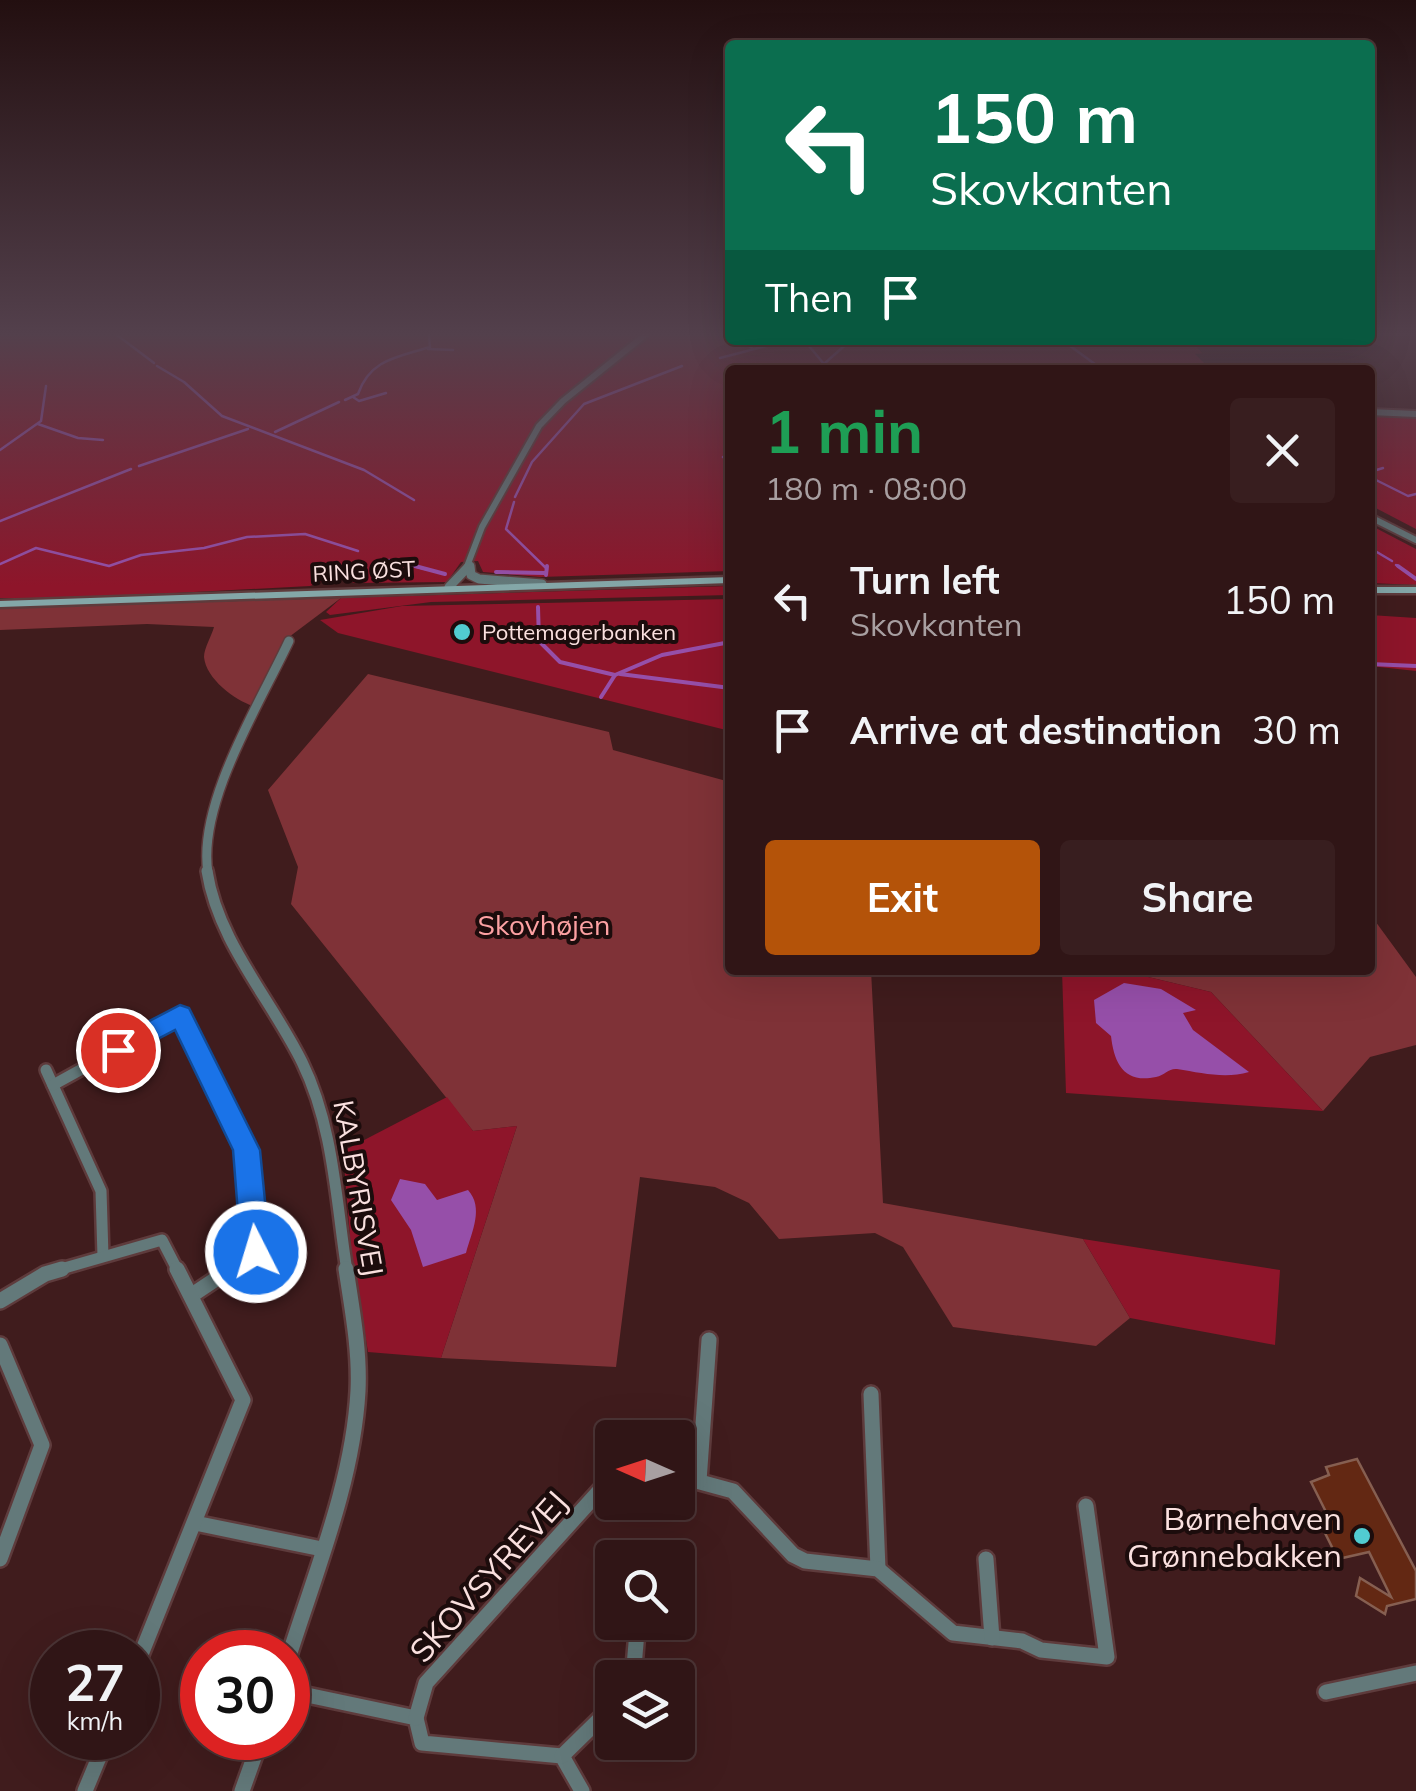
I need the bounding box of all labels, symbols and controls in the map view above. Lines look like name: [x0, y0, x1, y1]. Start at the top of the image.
text: 150 m: [930, 73, 1138, 161]
icon: left: [765, 80, 895, 210]
text: Skovkanten: [930, 160, 1173, 216]
icon: arrive: [873, 270, 928, 325]
text: Then: [765, 274, 853, 322]
text: 1 min: [765, 393, 923, 468]
button: close: [1230, 398, 1335, 503]
text: 180 m · 08:00: [765, 468, 967, 508]
street label: RING ØST: [312, 554, 416, 588]
text: Turn left: [850, 556, 1000, 604]
icon: left: [765, 573, 820, 628]
text: 150 m: [1223, 576, 1335, 624]
text: Skovkanten: [850, 604, 1023, 644]
place label: Pottemagerbanken: [482, 618, 676, 646]
marker: Pottemagerbanken: [451, 621, 473, 643]
icon: arrive: [765, 703, 820, 758]
text: Arrive at destination: [850, 706, 1222, 754]
text: 30 m: [1252, 706, 1341, 754]
button: Exit: [765, 840, 1040, 955]
button: Share: [1060, 840, 1335, 955]
park label: Skovhøjen: [478, 907, 610, 942]
pin: [76, 1008, 161, 1093]
icon: arrive: [91, 1023, 146, 1078]
street label: KALBYRISVEJ: [326, 1097, 392, 1279]
position arrow: [204, 1200, 308, 1304]
north arrow: [595, 1420, 695, 1520]
map controls: [595, 1420, 695, 1760]
street label: SKOVSYREVEJ: [400, 1482, 576, 1670]
place label: Børnehaven Grønnebakken: [1127, 1498, 1342, 1575]
marker: Børnehaven Grønnebakken: [1351, 1525, 1373, 1547]
button: search: [595, 1540, 695, 1640]
speed limit sign: 30: [180, 1630, 310, 1760]
text: 27: [65, 1651, 125, 1714]
button: layers: [595, 1660, 695, 1760]
text: km/h: [67, 1705, 123, 1736]

